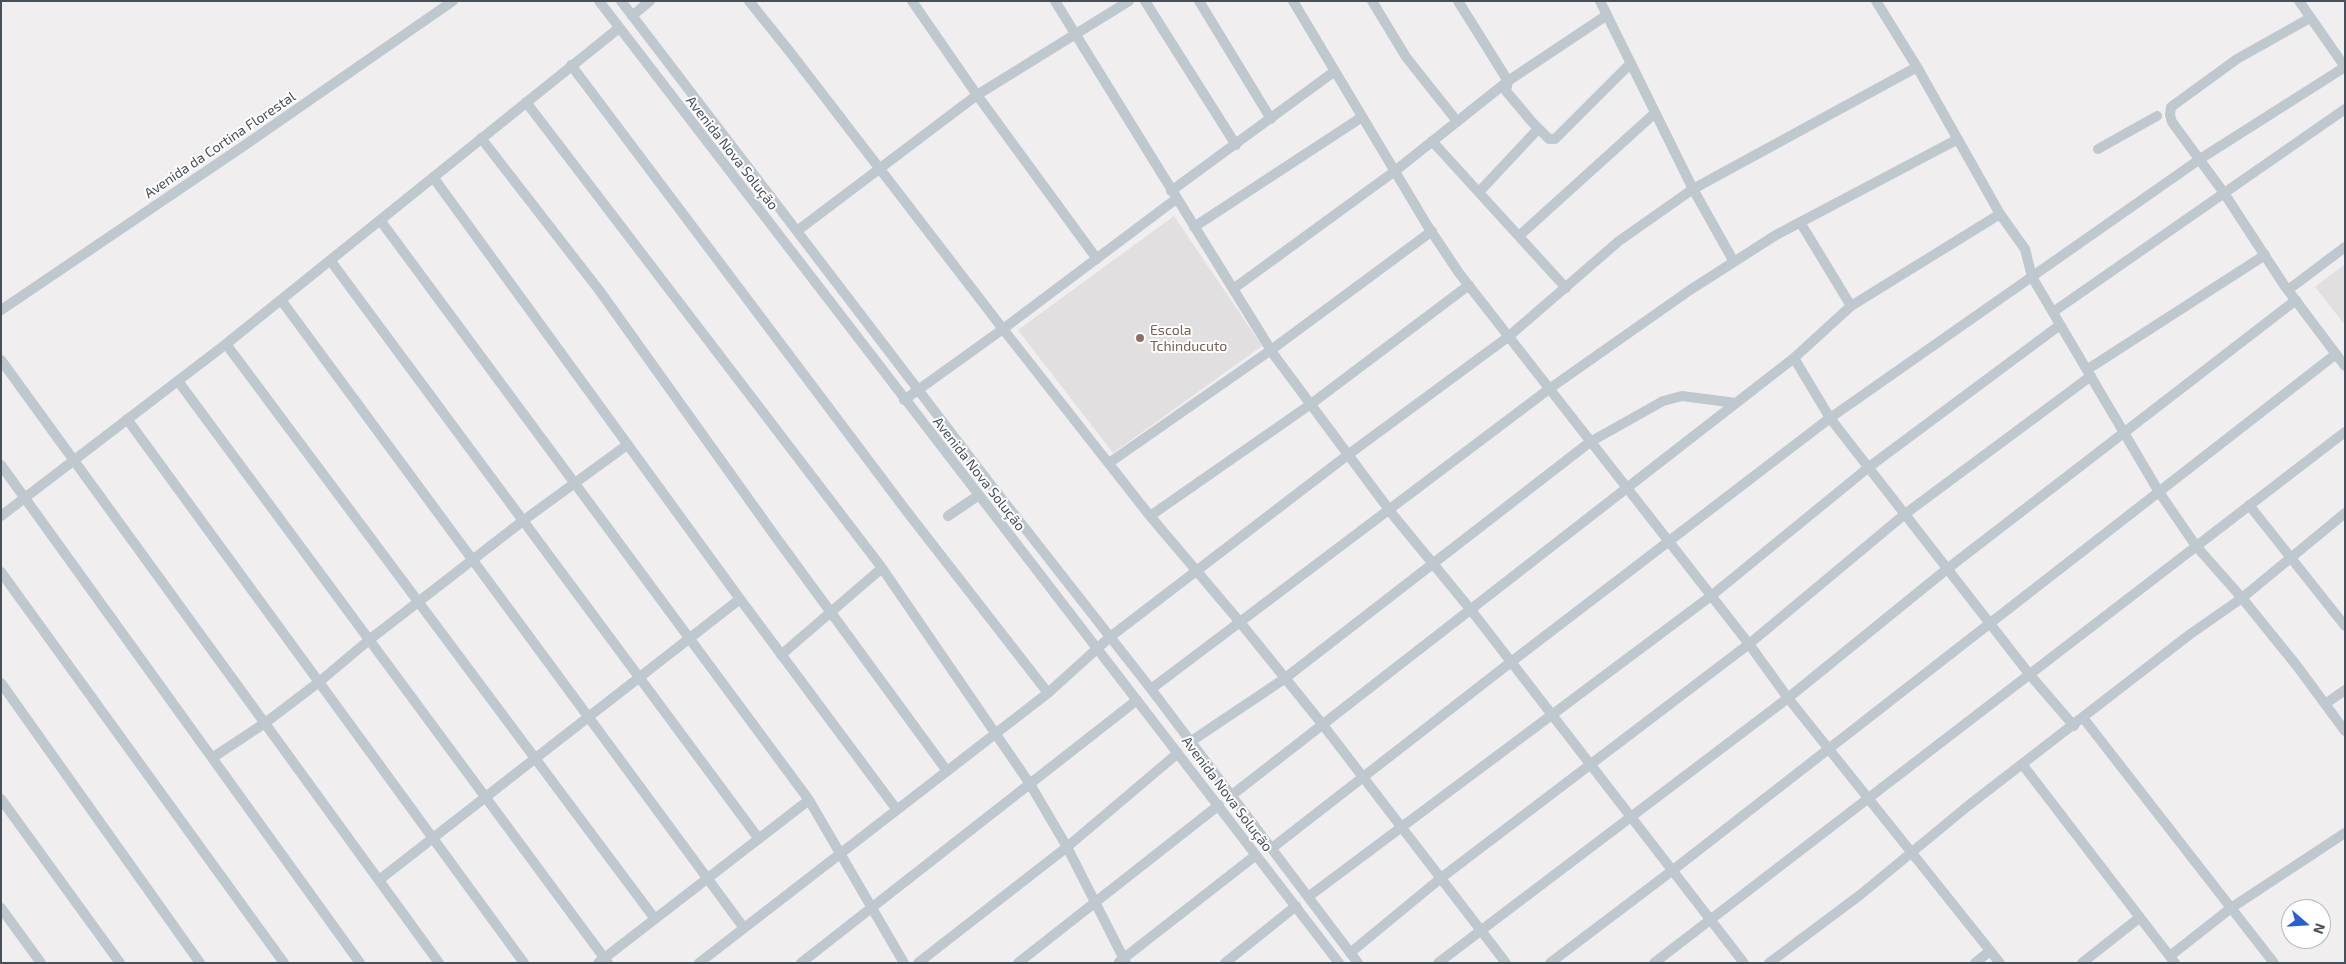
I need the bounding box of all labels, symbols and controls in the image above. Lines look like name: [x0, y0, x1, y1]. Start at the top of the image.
street label: Avenida da Cortina Florestal: [141, 88, 299, 202]
street label: Avenida Nova Solução: [682, 93, 782, 213]
place label: Escola Tchinducuto: [1150, 322, 1227, 354]
marker: Escola Tchinducuto: [1134, 332, 1146, 344]
street label: Avenida Nova Solução: [929, 414, 1029, 534]
street label: Avenida Nova Solução: [1178, 733, 1276, 855]
north arrow: [2281, 899, 2331, 949]
text: N: [2310, 921, 2329, 936]

